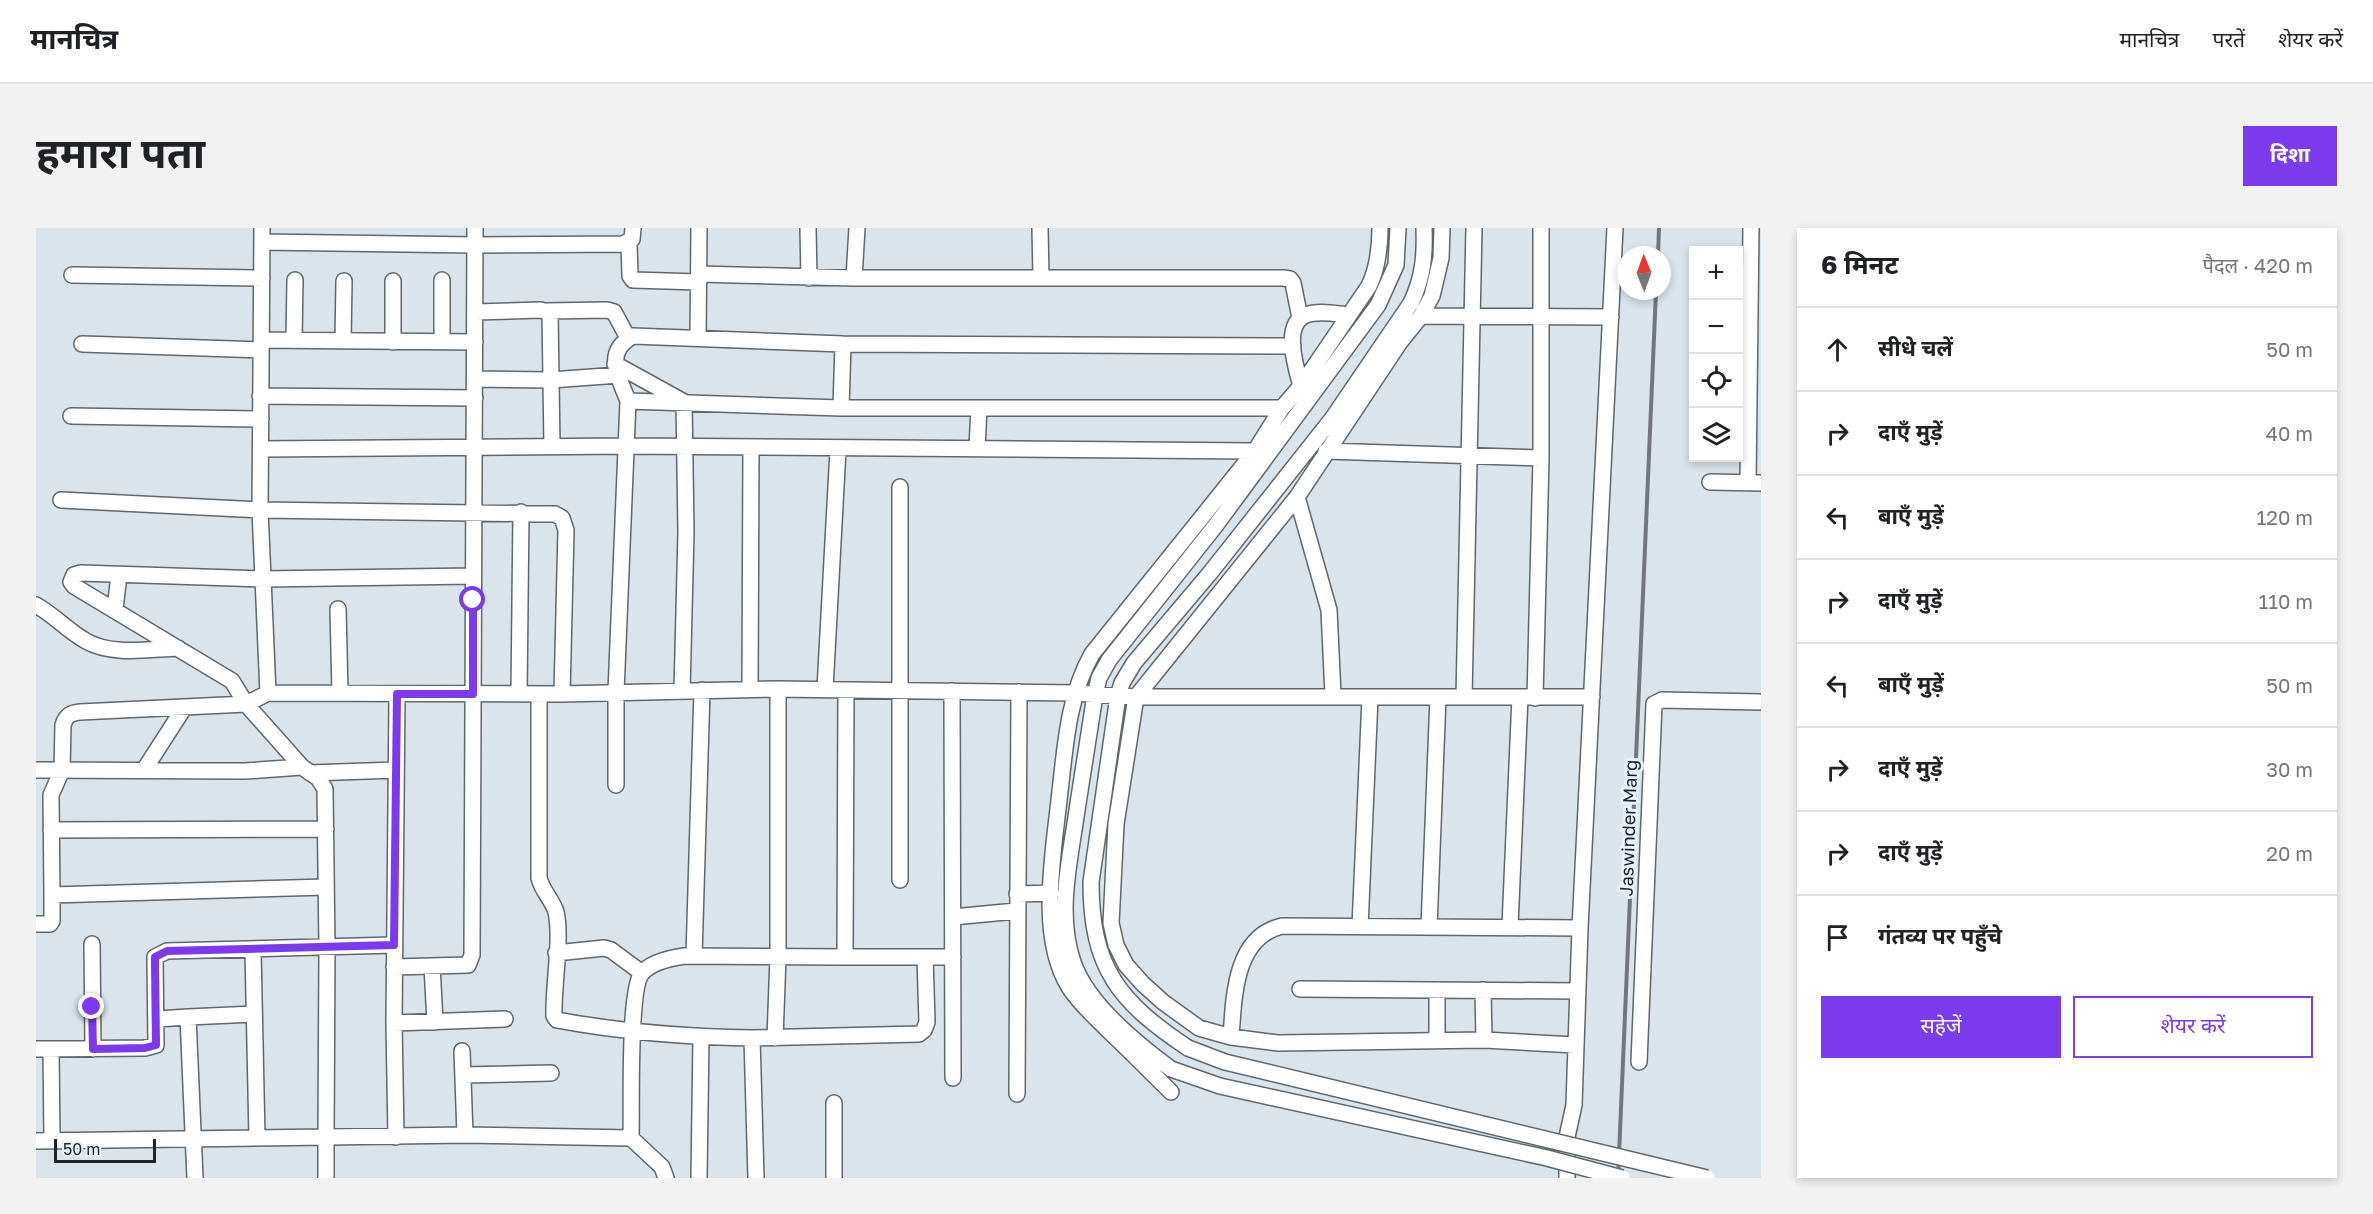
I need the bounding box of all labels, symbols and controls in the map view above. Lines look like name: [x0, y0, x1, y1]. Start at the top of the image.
text: मानचित्र: [30, 22, 118, 55]
text: मानचित्र: [2119, 26, 2179, 52]
text: परतें: [2212, 26, 2245, 52]
text: शेयर करें: [2278, 26, 2343, 52]
button: दिशा: [2243, 126, 2337, 186]
text: हमारा पता: [36, 127, 205, 177]
north arrow: [1617, 246, 1671, 300]
map controls: [1689, 246, 1743, 462]
button: +: [1689, 246, 1743, 300]
text: 6 मिनट: [1821, 249, 1899, 280]
text: पैदल · 420 m: [2203, 253, 2313, 277]
button: −: [1689, 300, 1743, 354]
icon: ahead: [1821, 333, 1854, 366]
text: सीधे चलें: [1878, 334, 1953, 361]
text: 50 m: [2266, 337, 2313, 361]
button: locate: [1689, 354, 1743, 408]
button: layers: [1689, 408, 1743, 462]
icon: right: [1821, 417, 1854, 450]
text: दाएँ मुड़ें: [1878, 418, 1943, 445]
text: 40 m: [2266, 421, 2313, 445]
icon: left: [1821, 501, 1854, 534]
text: बाएँ मुड़ें: [1878, 502, 1944, 529]
text: 120 m: [2257, 505, 2313, 529]
icon: right: [1821, 585, 1854, 618]
route start: [459, 586, 485, 612]
text: दाएँ मुड़ें: [1878, 586, 1943, 613]
text: 110 m: [2259, 589, 2313, 613]
icon: left: [1821, 669, 1854, 702]
text: बाएँ मुड़ें: [1878, 670, 1944, 697]
text: 50 m: [2266, 673, 2313, 697]
icon: right: [1821, 753, 1854, 786]
text: दाएँ मुड़ें: [1878, 754, 1943, 781]
text: 30 m: [2266, 757, 2313, 781]
street label: Jaswinder Marg: [1615, 759, 1641, 897]
icon: right: [1821, 837, 1854, 870]
text: दाएँ मुड़ें: [1878, 838, 1943, 865]
text: 20 m: [2266, 841, 2313, 865]
icon: arrive: [1821, 921, 1854, 954]
text: गंतव्य पर पहुँचे: [1878, 922, 2002, 949]
route end: [78, 993, 104, 1019]
button: सहेजें: [1821, 996, 2061, 1058]
button: शेयर करें: [2073, 996, 2313, 1058]
scale bar: [54, 1136, 156, 1164]
text: 50 m: [63, 1139, 100, 1159]

